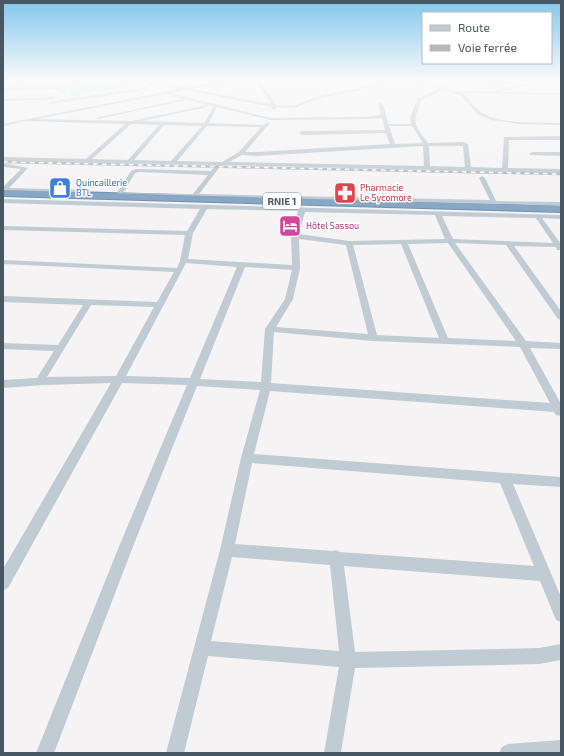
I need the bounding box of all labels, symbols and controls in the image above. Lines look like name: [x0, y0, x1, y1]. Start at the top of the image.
legend: [422, 12, 552, 64]
text: Route: [458, 20, 490, 34]
text: Voie ferrée: [458, 40, 517, 54]
shop icon: Quincaillerie BTL: [47, 175, 73, 201]
place label: Quincaillerie BTL: [76, 177, 127, 198]
pharmacy icon: Pharmacie Le Sycomore: [332, 180, 358, 206]
place label: Pharmacie Le Sycomore: [360, 182, 412, 203]
road number: RNIE 1: [263, 193, 301, 209]
hotel icon: Hôtel Sassou: [277, 213, 303, 239]
place label: Hôtel Sassou: [306, 220, 359, 231]

